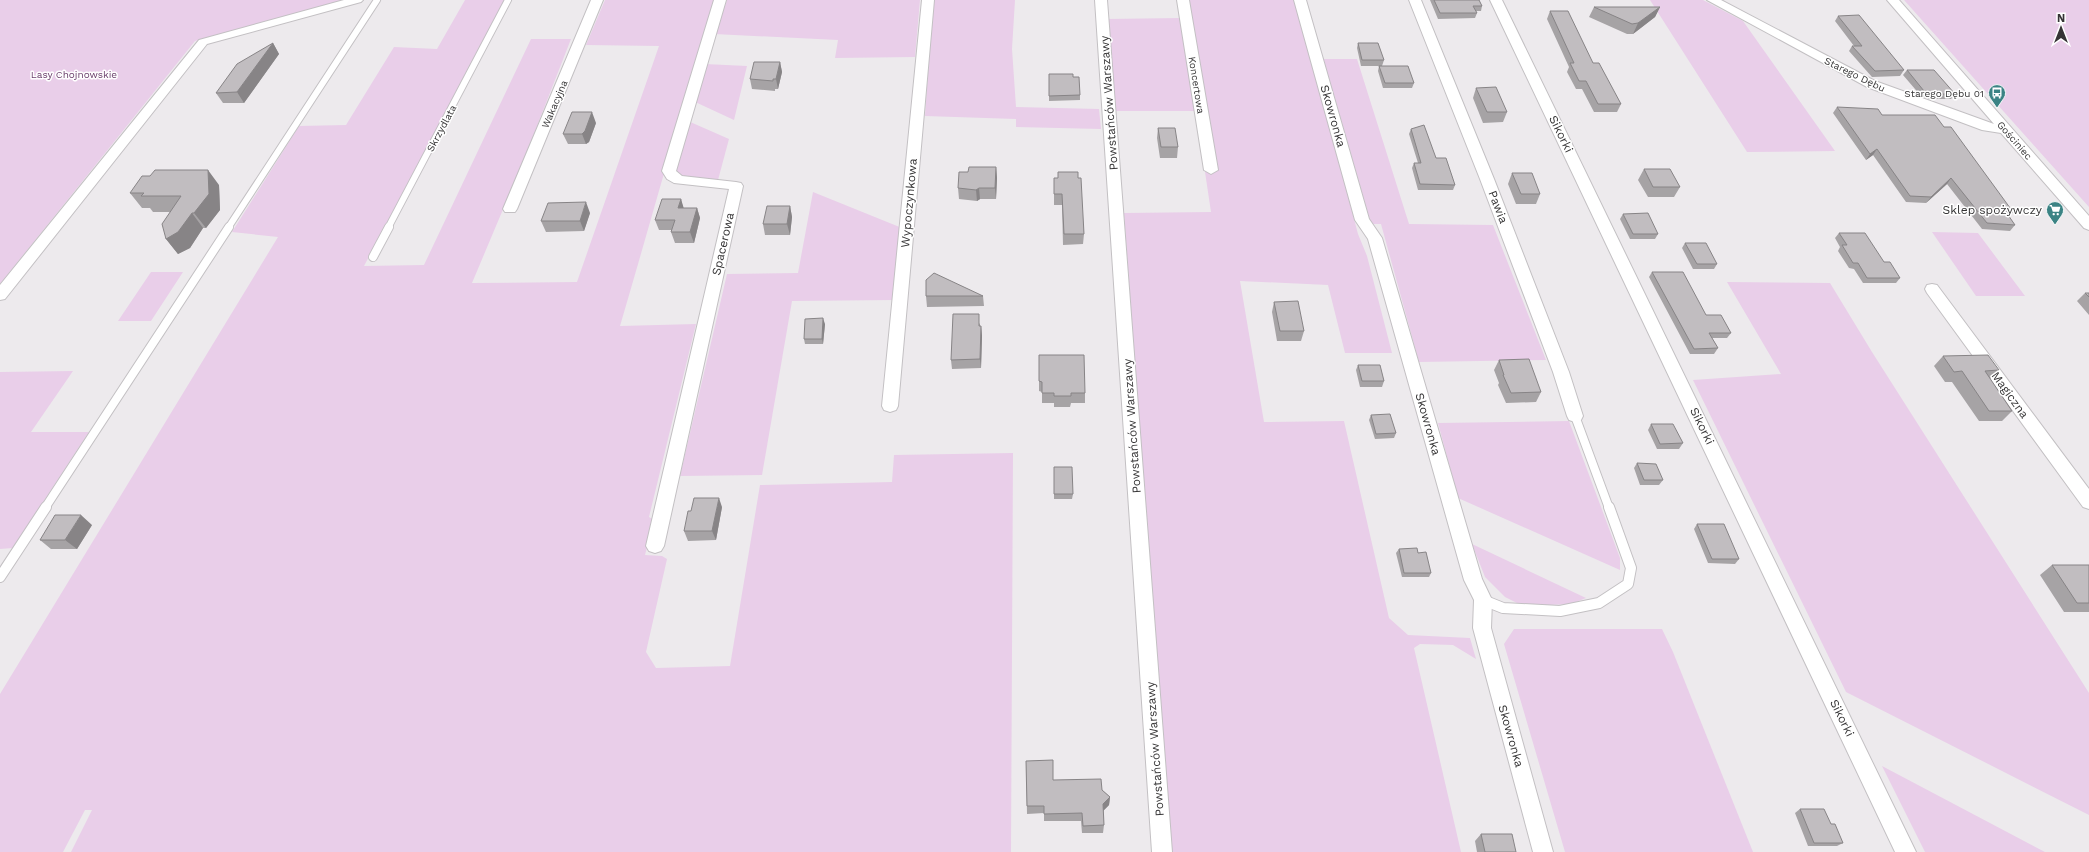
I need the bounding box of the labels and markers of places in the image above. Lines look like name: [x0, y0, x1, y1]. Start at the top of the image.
bus stop icon: Starego Dębu 01: [1987, 83, 2007, 108]
place label: Starego Dębu 01: [1904, 88, 1984, 99]
supermarket icon: Sklep spożywczy: [2045, 200, 2065, 225]
place label: Sklep spożywczy: [1943, 203, 2043, 217]

